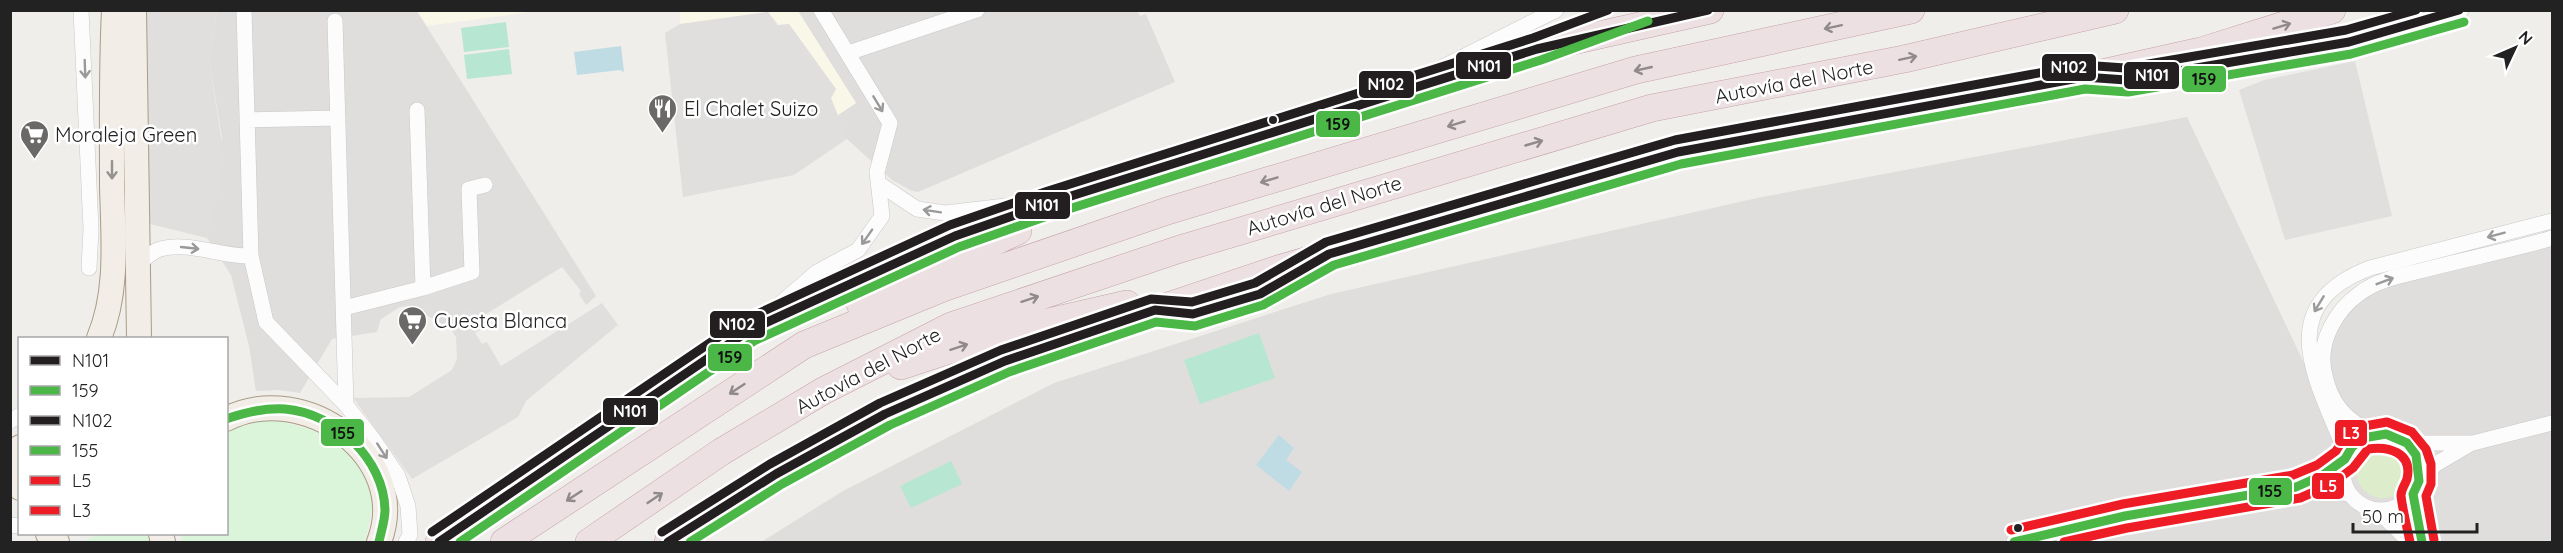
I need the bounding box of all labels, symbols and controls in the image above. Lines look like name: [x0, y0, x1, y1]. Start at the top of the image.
north arrow: [2485, 18, 2545, 78]
one-way arrow: [2273, 20, 2292, 31]
one-way arrow: [1824, 22, 1844, 33]
text: N: [2515, 26, 2537, 49]
line badge: N101: [1455, 51, 1512, 80]
one-way arrow: [1898, 52, 1918, 63]
street label: Autovía del Norte: [1713, 53, 1875, 109]
line badge: N102: [2041, 53, 2097, 82]
text: N101: [1467, 56, 1501, 76]
text: N102: [2051, 57, 2087, 77]
one-way arrow: [80, 58, 91, 78]
line badge: N101: [2123, 61, 2180, 90]
one-way arrow: [1634, 63, 1653, 75]
text: N101: [2135, 65, 2169, 85]
line badge: 159: [2181, 65, 2227, 93]
text: 159: [2192, 69, 2216, 89]
line badge: N102: [1358, 70, 1415, 99]
text: N102: [1368, 74, 1404, 94]
restaurant icon: El Chalet Suizo: [647, 92, 679, 134]
one-way arrow: [872, 95, 885, 112]
place label: El Chalet Suizo: [684, 96, 818, 121]
line badge: 159: [1315, 110, 1361, 138]
unlabelled marker: [1267, 114, 1279, 126]
text: 159: [1326, 114, 1350, 134]
supermarket icon: Moraleja Green: [18, 118, 50, 160]
one-way arrow: [1447, 119, 1466, 130]
place label: Moraleja Green: [55, 122, 197, 147]
one-way arrow: [1524, 136, 1543, 148]
one-way arrow: [106, 160, 118, 180]
street label: Autovía del Norte: [1243, 170, 1405, 240]
one-way arrow: [1260, 175, 1279, 186]
line badge: N101: [1014, 191, 1071, 220]
text: N101: [1025, 195, 1059, 215]
one-way arrow: [922, 205, 942, 216]
one-way arrow: [861, 228, 873, 245]
one-way arrow: [2487, 230, 2506, 242]
one-way arrow: [179, 243, 199, 254]
one-way arrow: [2375, 275, 2393, 286]
one-way arrow: [1020, 293, 1039, 304]
one-way arrow: [2312, 295, 2324, 312]
supermarket icon: Cuesta Blanca: [397, 304, 429, 346]
place label: Cuesta Blanca: [434, 308, 567, 333]
line badge: N102: [709, 310, 766, 339]
text: N102: [719, 314, 755, 334]
street label: Autovía del Norte: [791, 321, 945, 419]
legend: [18, 337, 228, 535]
one-way arrow: [949, 341, 968, 352]
line badge: 159: [707, 343, 753, 372]
text: 159: [718, 347, 742, 367]
text: N101: [72, 349, 109, 372]
text: 159: [72, 379, 99, 402]
one-way arrow: [729, 383, 746, 395]
line badge: N101: [602, 397, 659, 426]
text: N101: [613, 401, 647, 421]
text: N102: [72, 409, 112, 432]
line badge: 155: [320, 418, 365, 447]
line badge: L3: [2334, 419, 2368, 447]
text: 155: [331, 423, 355, 443]
text: L3: [2342, 423, 2360, 443]
text: 155: [72, 439, 98, 462]
one-way arrow: [375, 443, 388, 460]
text: L5: [72, 469, 91, 492]
line badge: L5: [2311, 472, 2345, 500]
text: L5: [2319, 476, 2337, 496]
line badge: 155: [2248, 477, 2293, 506]
text: 155: [2258, 481, 2282, 501]
one-way arrow: [566, 490, 583, 502]
one-way arrow: [646, 492, 663, 504]
scale bar: [2353, 496, 2478, 534]
text: L3: [72, 499, 91, 522]
text: 50 m: [2362, 505, 2404, 528]
unlabelled marker: [2012, 522, 2024, 534]

